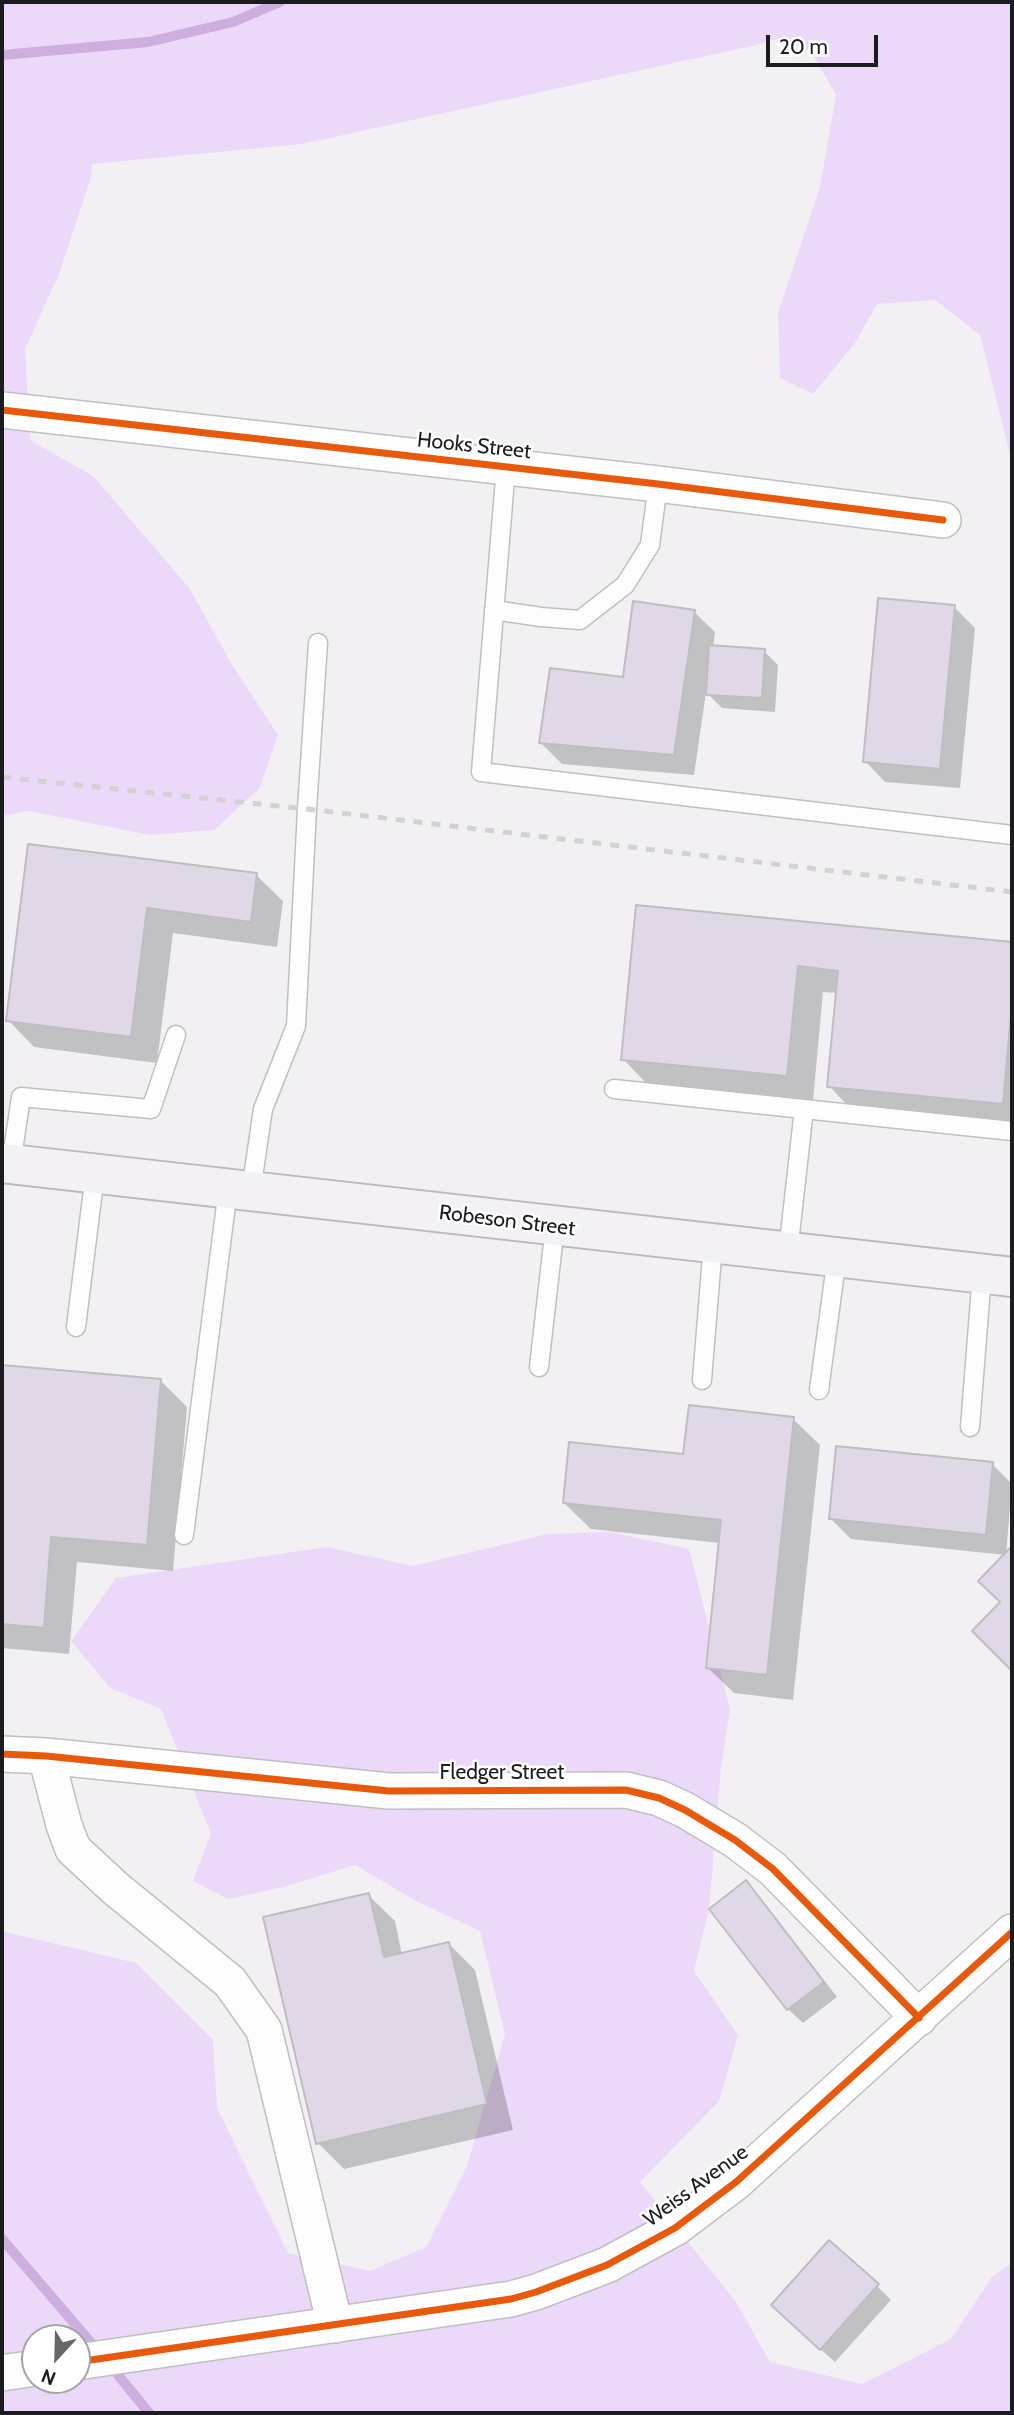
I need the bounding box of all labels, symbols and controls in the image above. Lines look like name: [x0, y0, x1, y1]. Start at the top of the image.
scale bar: [769, 21, 881, 65]
text: 20 m: [779, 34, 828, 59]
street label: Hooks Street: [416, 427, 532, 465]
street label: Robeson Street: [438, 1200, 576, 1242]
street label: Fledger Street: [440, 1760, 564, 1786]
street label: Weiss Avenue: [639, 2140, 753, 2232]
north arrow: [21, 2324, 91, 2394]
text: N: [38, 2364, 59, 2390]

